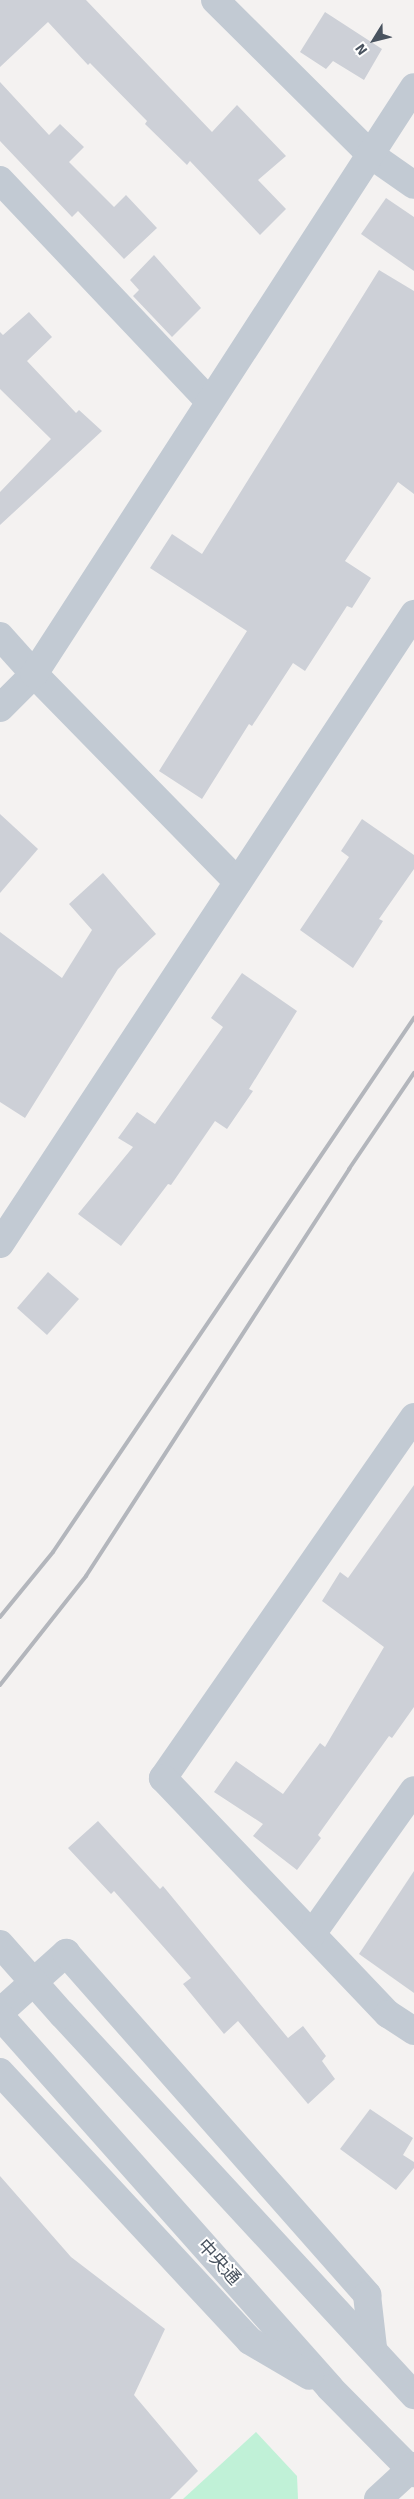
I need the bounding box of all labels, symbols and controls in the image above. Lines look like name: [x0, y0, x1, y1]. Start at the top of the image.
north arrow: [349, 15, 399, 65]
text: N: [352, 40, 371, 58]
street label: 中央通: [193, 2235, 245, 2289]

